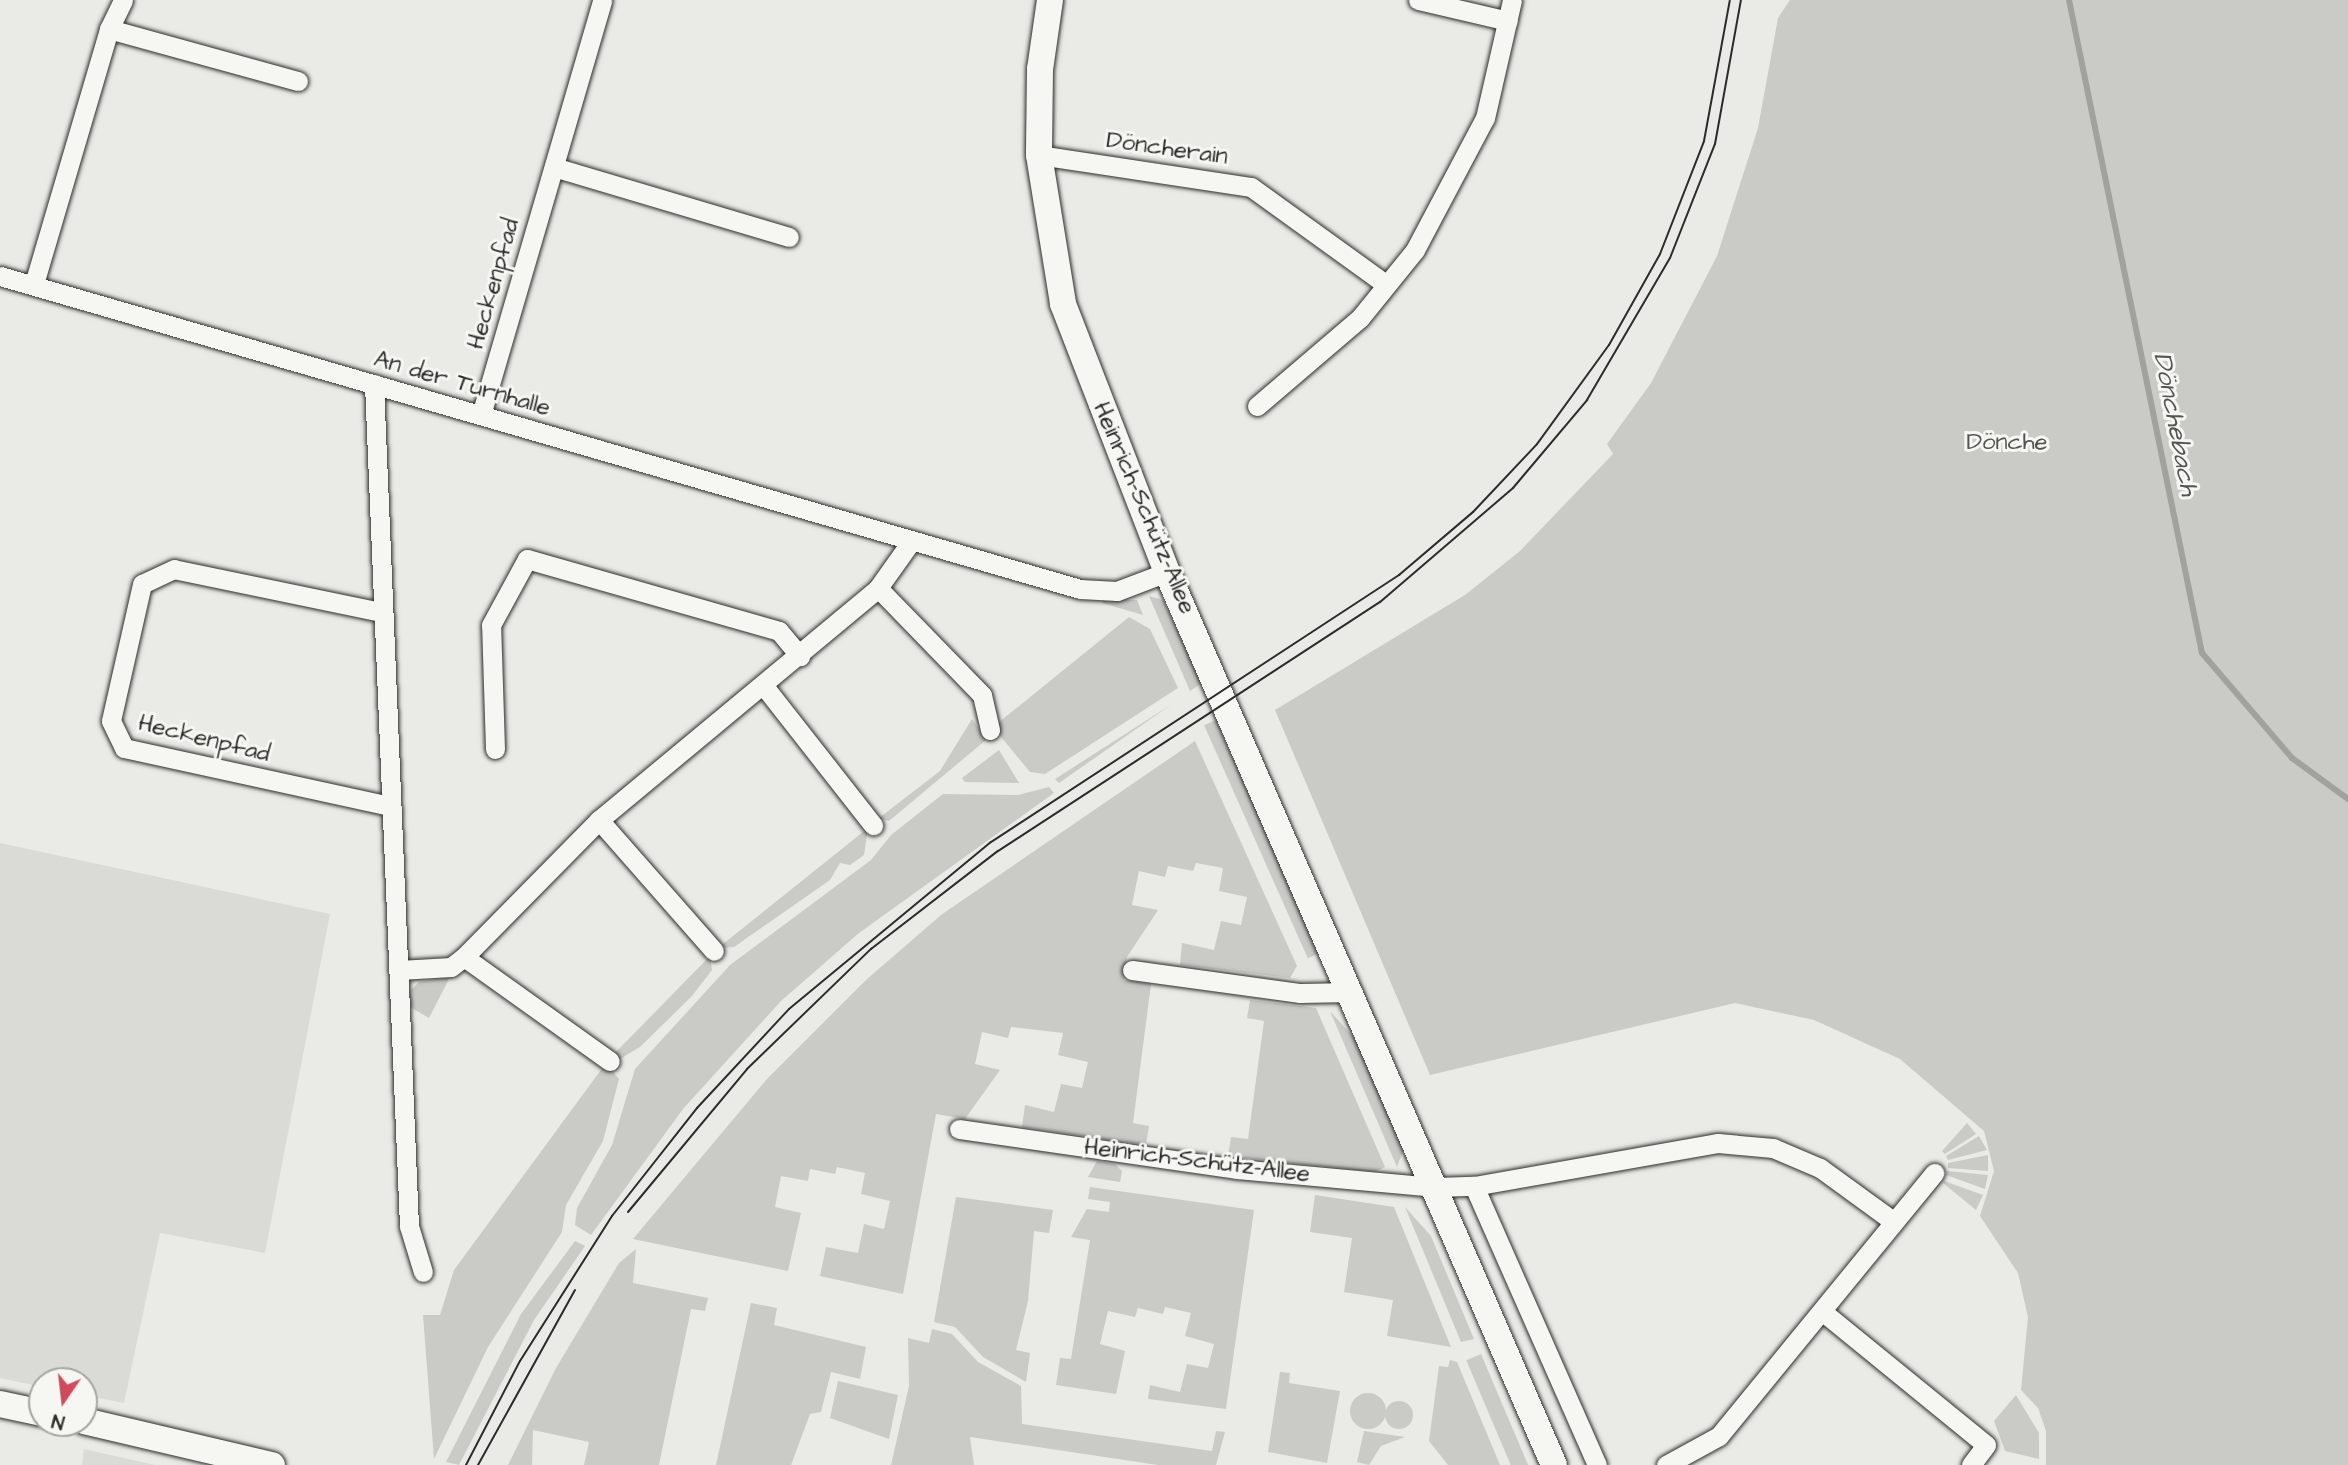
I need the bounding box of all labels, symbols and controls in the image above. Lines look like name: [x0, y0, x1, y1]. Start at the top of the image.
street label: Döncherain: [1104, 126, 1230, 172]
street label: Heckenpfad: [462, 215, 526, 353]
street label: An der Turnhalle: [370, 345, 554, 423]
water label: Dönchebach: [2146, 350, 2204, 498]
street label: Heinrich-Schütz-Allee: [1086, 398, 1202, 618]
park label: Dönche: [1966, 429, 2048, 457]
street label: Heckenpfad: [135, 709, 273, 769]
street label: Heinrich-Schütz-Allee: [1083, 1133, 1311, 1189]
north arrow: [28, 1367, 98, 1437]
text: N: [49, 1406, 67, 1435]

